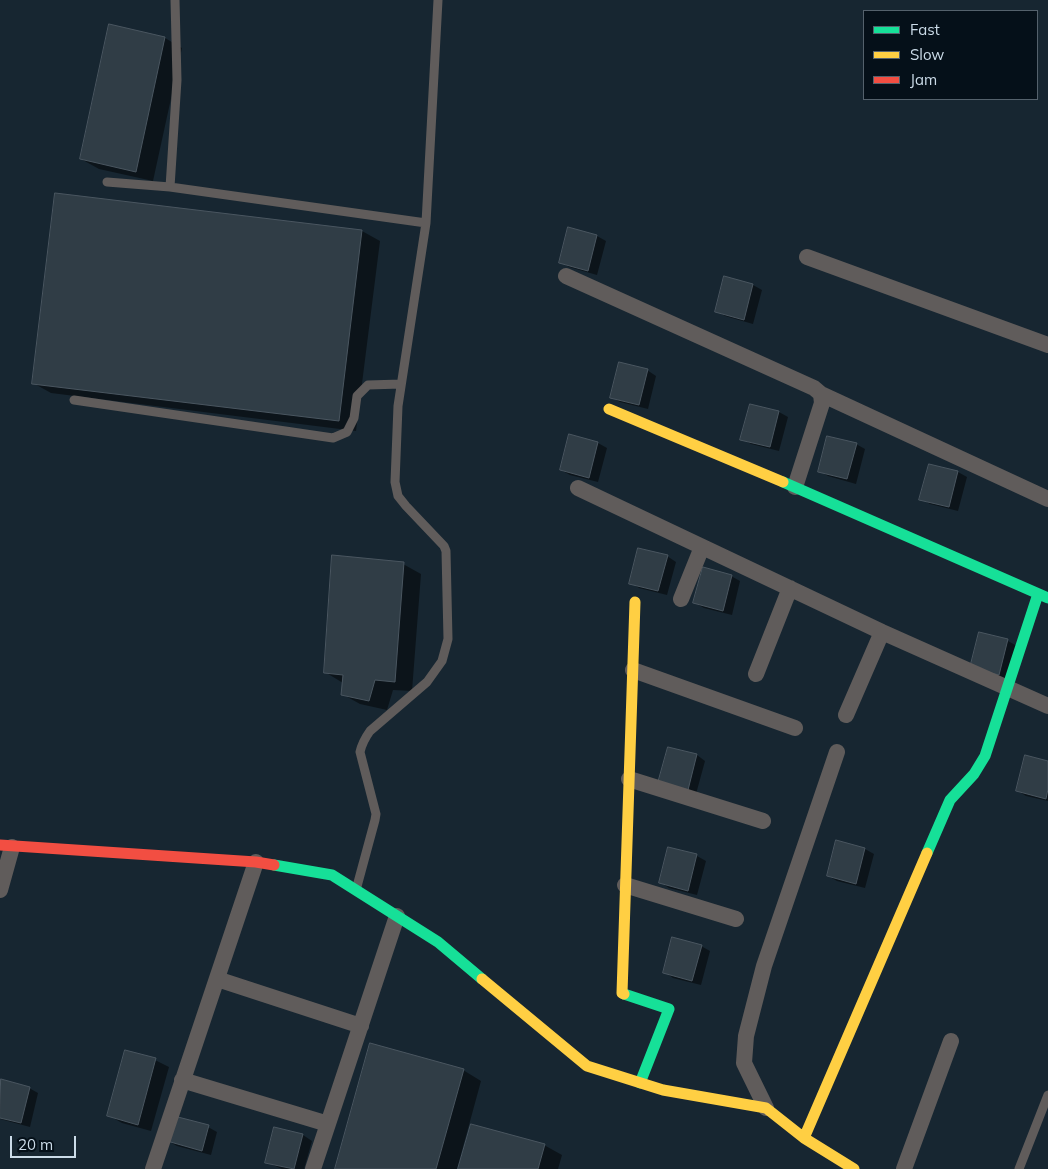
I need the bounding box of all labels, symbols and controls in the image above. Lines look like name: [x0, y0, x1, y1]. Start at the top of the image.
legend: [863, 10, 1038, 100]
text: Fast: [910, 20, 940, 39]
text: Slow: [910, 45, 944, 64]
text: Jam: [910, 70, 937, 89]
scale bar: [12, 1126, 79, 1158]
text: 20 m: [18, 1135, 53, 1154]

